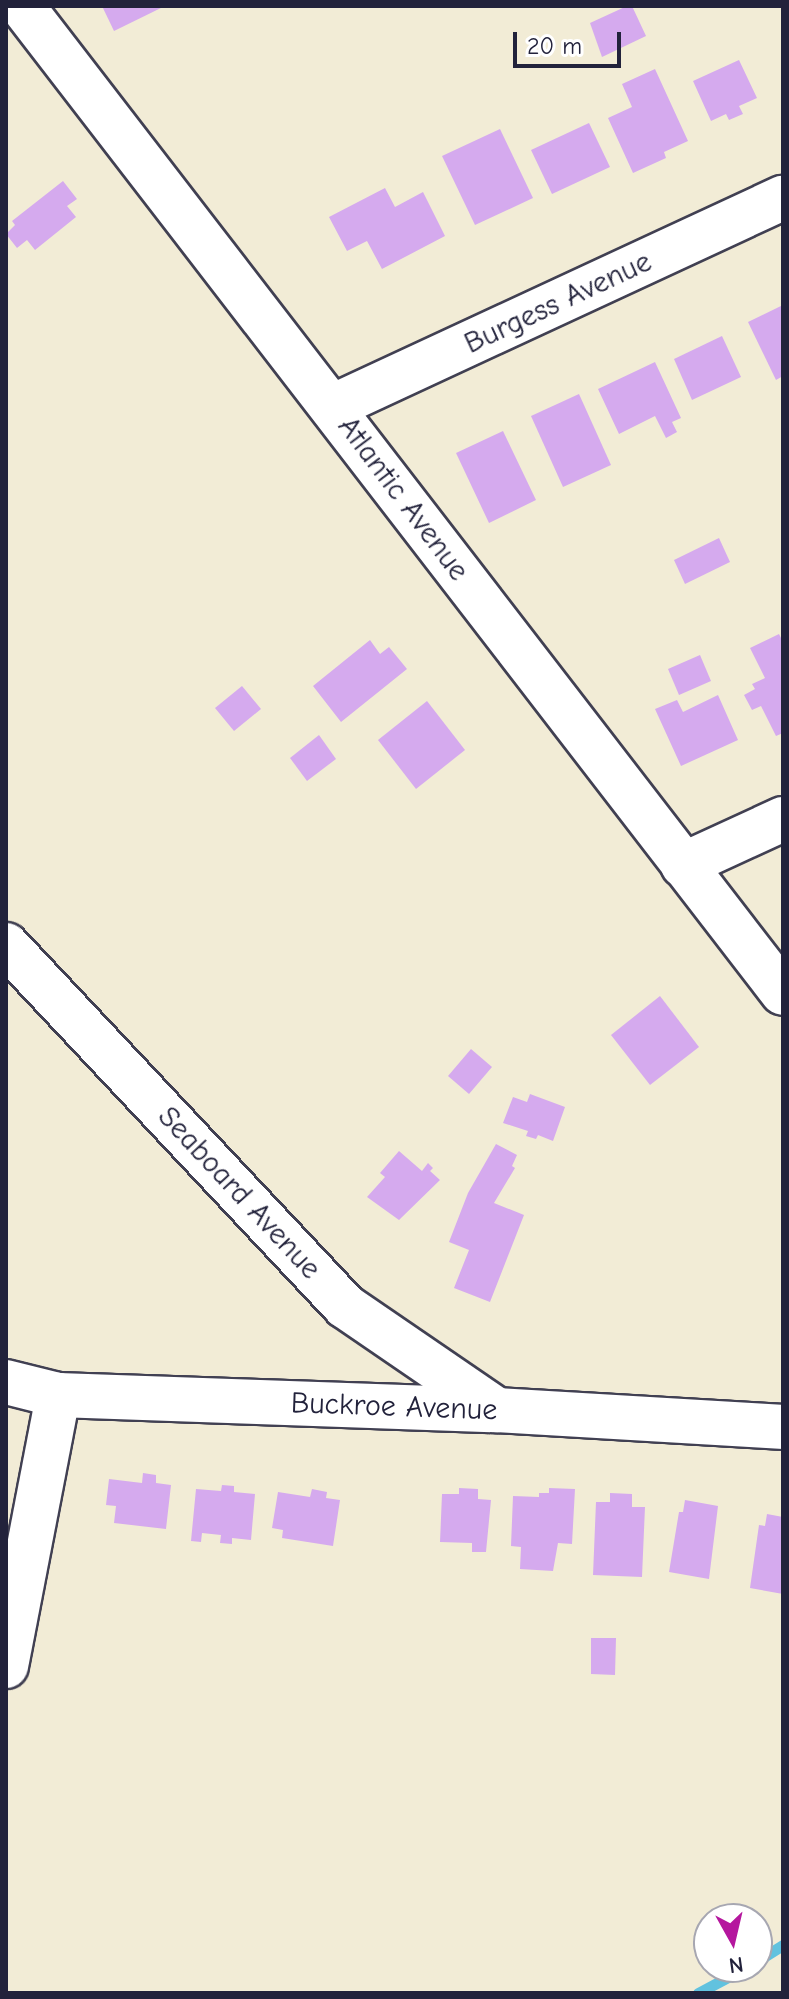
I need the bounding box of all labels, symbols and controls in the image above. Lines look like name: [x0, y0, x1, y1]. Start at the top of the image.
scale bar: [517, 16, 625, 66]
text: 20 m: [527, 32, 582, 60]
street label: Burgess Avenue: [459, 244, 657, 362]
street label: Atlantic Avenue: [330, 410, 476, 588]
street label: Seaboard Avenue: [150, 1099, 328, 1287]
street label: Buckroe Avenue: [290, 1385, 498, 1429]
north arrow: [693, 1903, 773, 1983]
text: N: [727, 1951, 745, 1979]

